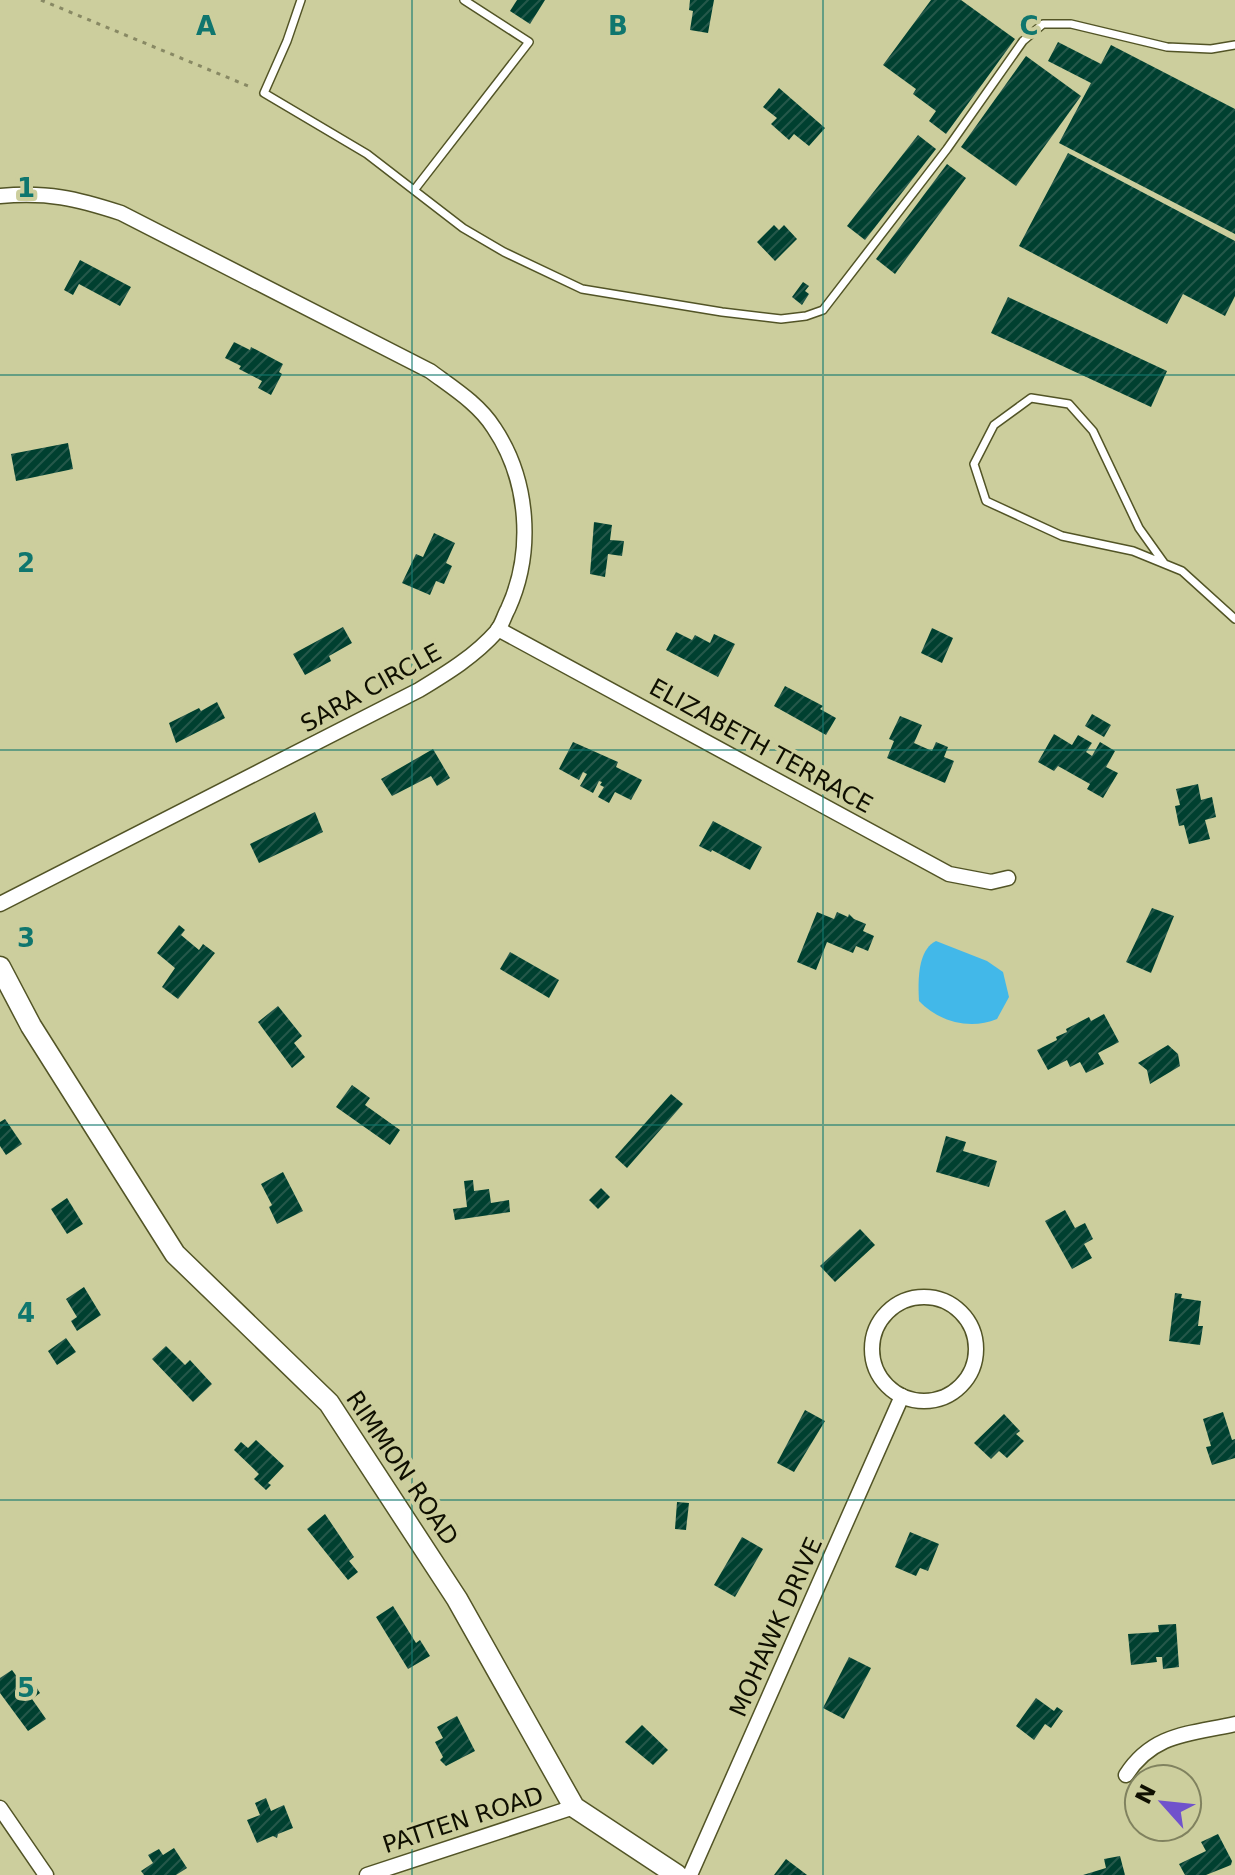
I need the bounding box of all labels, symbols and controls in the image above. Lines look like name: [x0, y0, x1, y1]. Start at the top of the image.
text: A: [196, 11, 216, 41]
text: B: [608, 11, 628, 41]
text: C: [1019, 11, 1039, 41]
text: 1: [17, 173, 35, 203]
text: 2: [17, 548, 35, 578]
street label: SARA CIRCLE: [296, 638, 446, 738]
street label: ELIZABETH TERRACE: [645, 673, 877, 819]
text: 3: [17, 923, 35, 953]
text: 4: [17, 1298, 35, 1328]
street label: RIMMON ROAD: [340, 1386, 464, 1550]
street label: MOHAWK DRIVE: [724, 1533, 828, 1721]
text: 5: [17, 1673, 35, 1703]
north arrow: [1123, 1763, 1203, 1843]
text: N: [1130, 1780, 1161, 1808]
street label: PATTEN ROAD: [379, 1781, 547, 1859]

